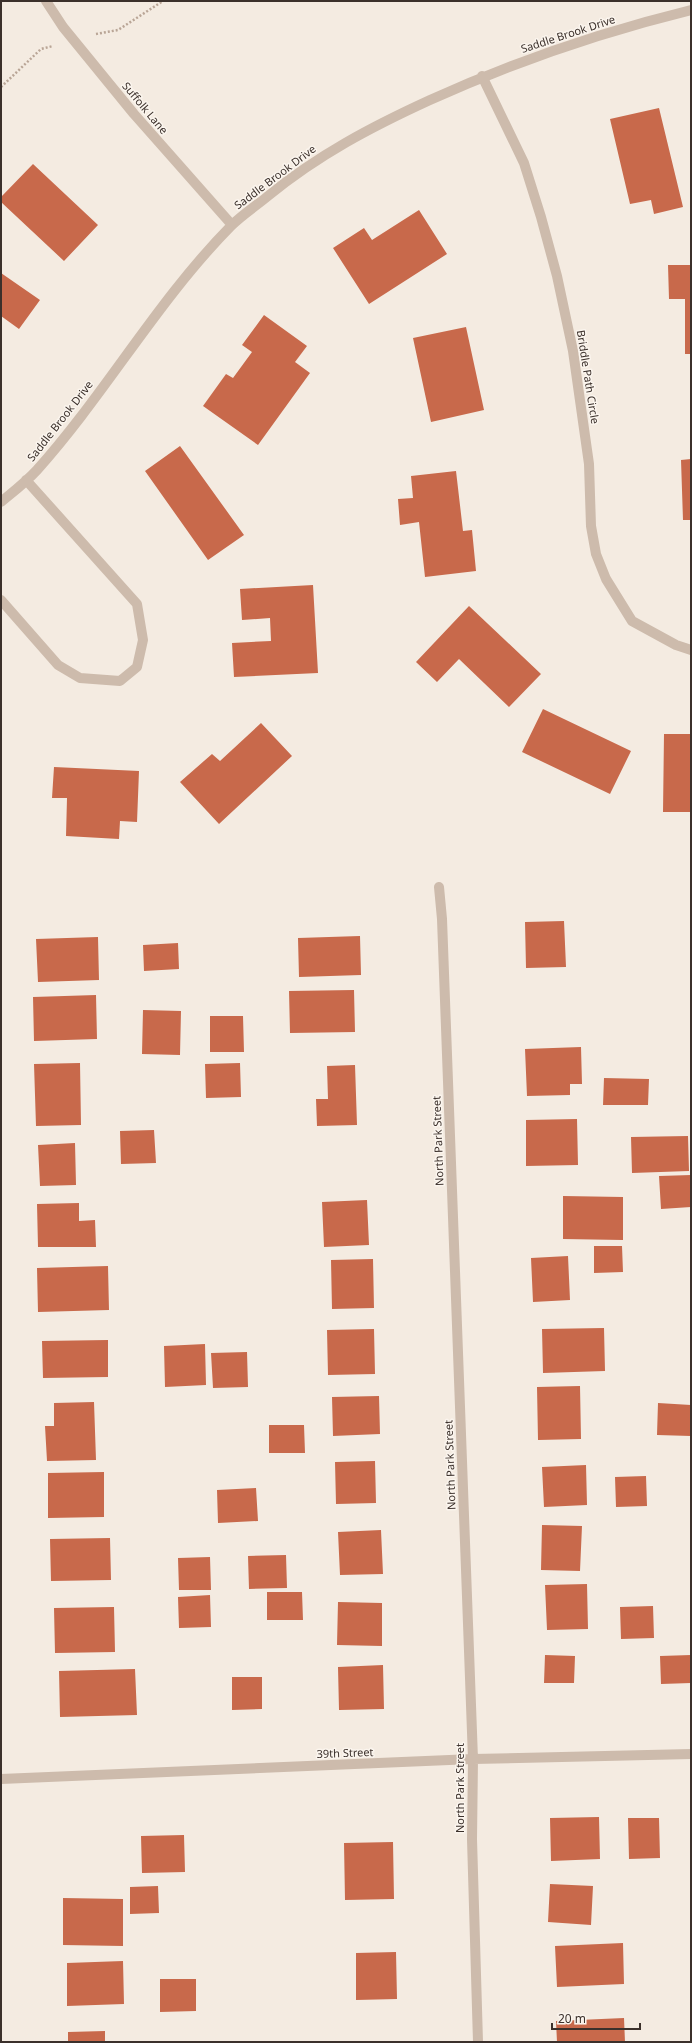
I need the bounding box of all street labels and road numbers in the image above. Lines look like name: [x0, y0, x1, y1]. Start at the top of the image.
street label: Saddle Brook Drive: [519, 11, 617, 56]
street label: Suffolk Lane: [119, 79, 172, 137]
street label: Saddle Brook Drive: [231, 141, 318, 212]
street label: Briddle Path Circle: [574, 329, 603, 425]
street label: Saddle Brook Drive: [23, 377, 96, 464]
street label: North Park Street: [428, 1096, 447, 1186]
street label: North Park Street: [440, 1420, 459, 1510]
street label: North Park Street: [452, 1743, 467, 1833]
street label: 39th Street: [316, 1744, 374, 1761]

